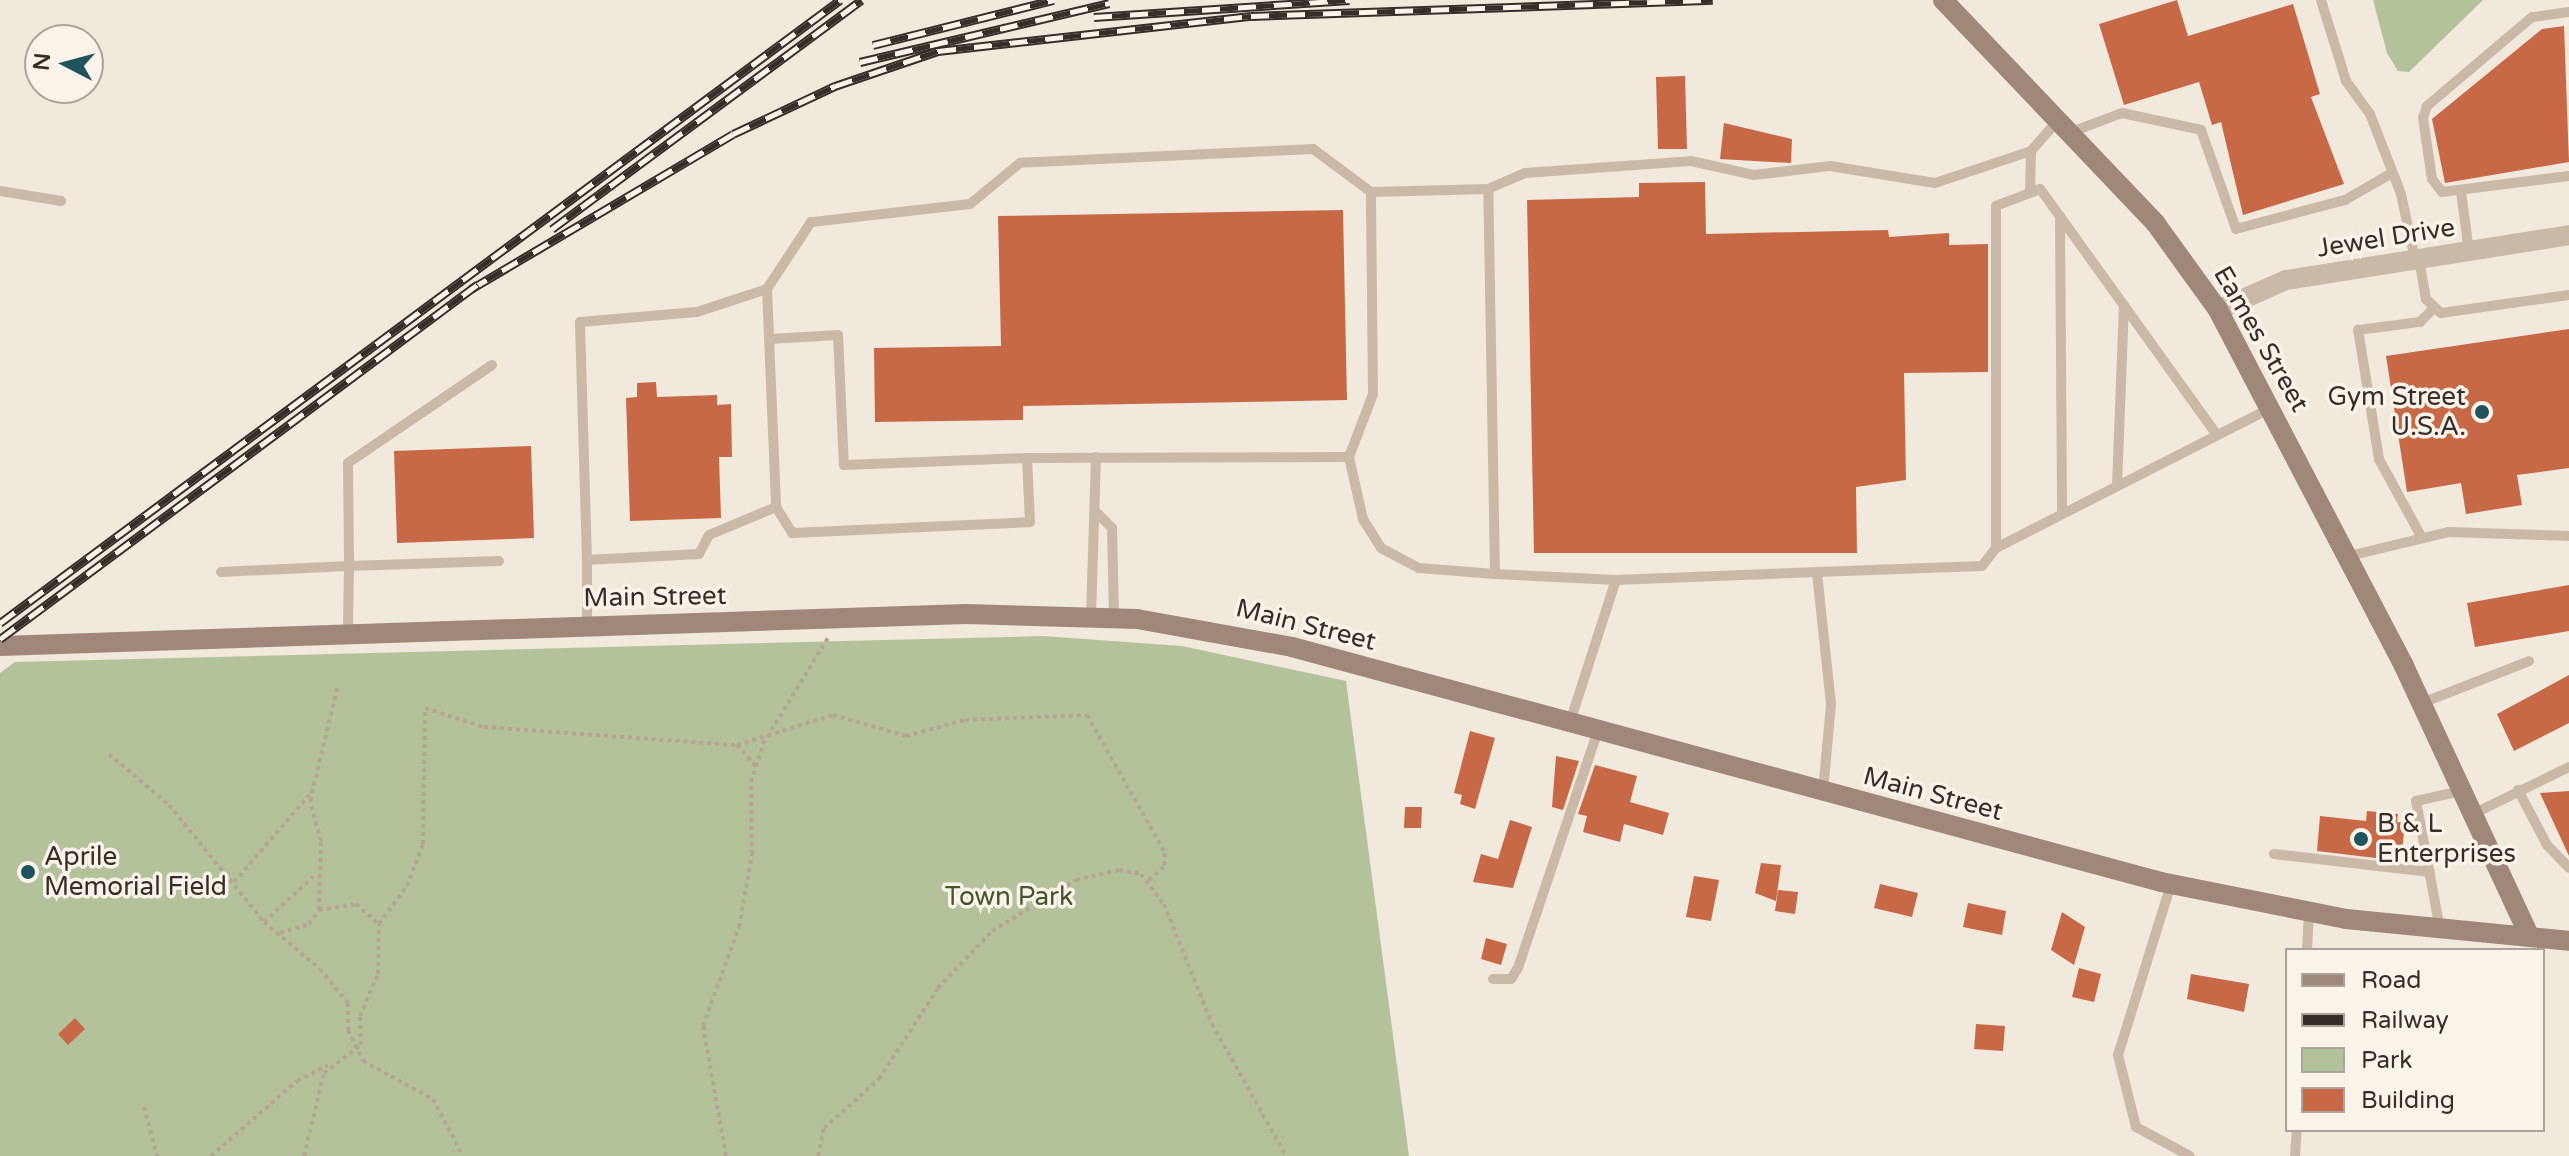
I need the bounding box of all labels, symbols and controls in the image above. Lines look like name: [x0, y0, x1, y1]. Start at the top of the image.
north arrow: [24, 24, 104, 104]
text: N: [28, 52, 56, 72]
street label: Jewel Drive: [2315, 212, 2457, 264]
street label: Eames Street: [2207, 261, 2315, 417]
place label: Gym Street U.S.A.: [2327, 381, 2466, 442]
marker: Gym Street U.S.A.: [2473, 403, 2491, 421]
street label: Main Street: [583, 580, 727, 614]
street label: Main Street: [1233, 593, 1379, 657]
street label: Main Street: [1860, 760, 2006, 828]
place label: B & L Enterprises: [2377, 808, 2516, 870]
marker: B & L Enterprises: [2352, 830, 2370, 848]
place label: Aprile Memorial Field: [44, 841, 227, 902]
marker: Aprile Memorial Field: [19, 863, 37, 881]
park label: Town Park: [945, 881, 1073, 913]
legend: [2285, 948, 2545, 1132]
text: Road: [2361, 966, 2421, 995]
text: Railway: [2361, 1006, 2449, 1035]
text: Park: [2361, 1046, 2412, 1075]
text: Building: [2361, 1086, 2455, 1115]

